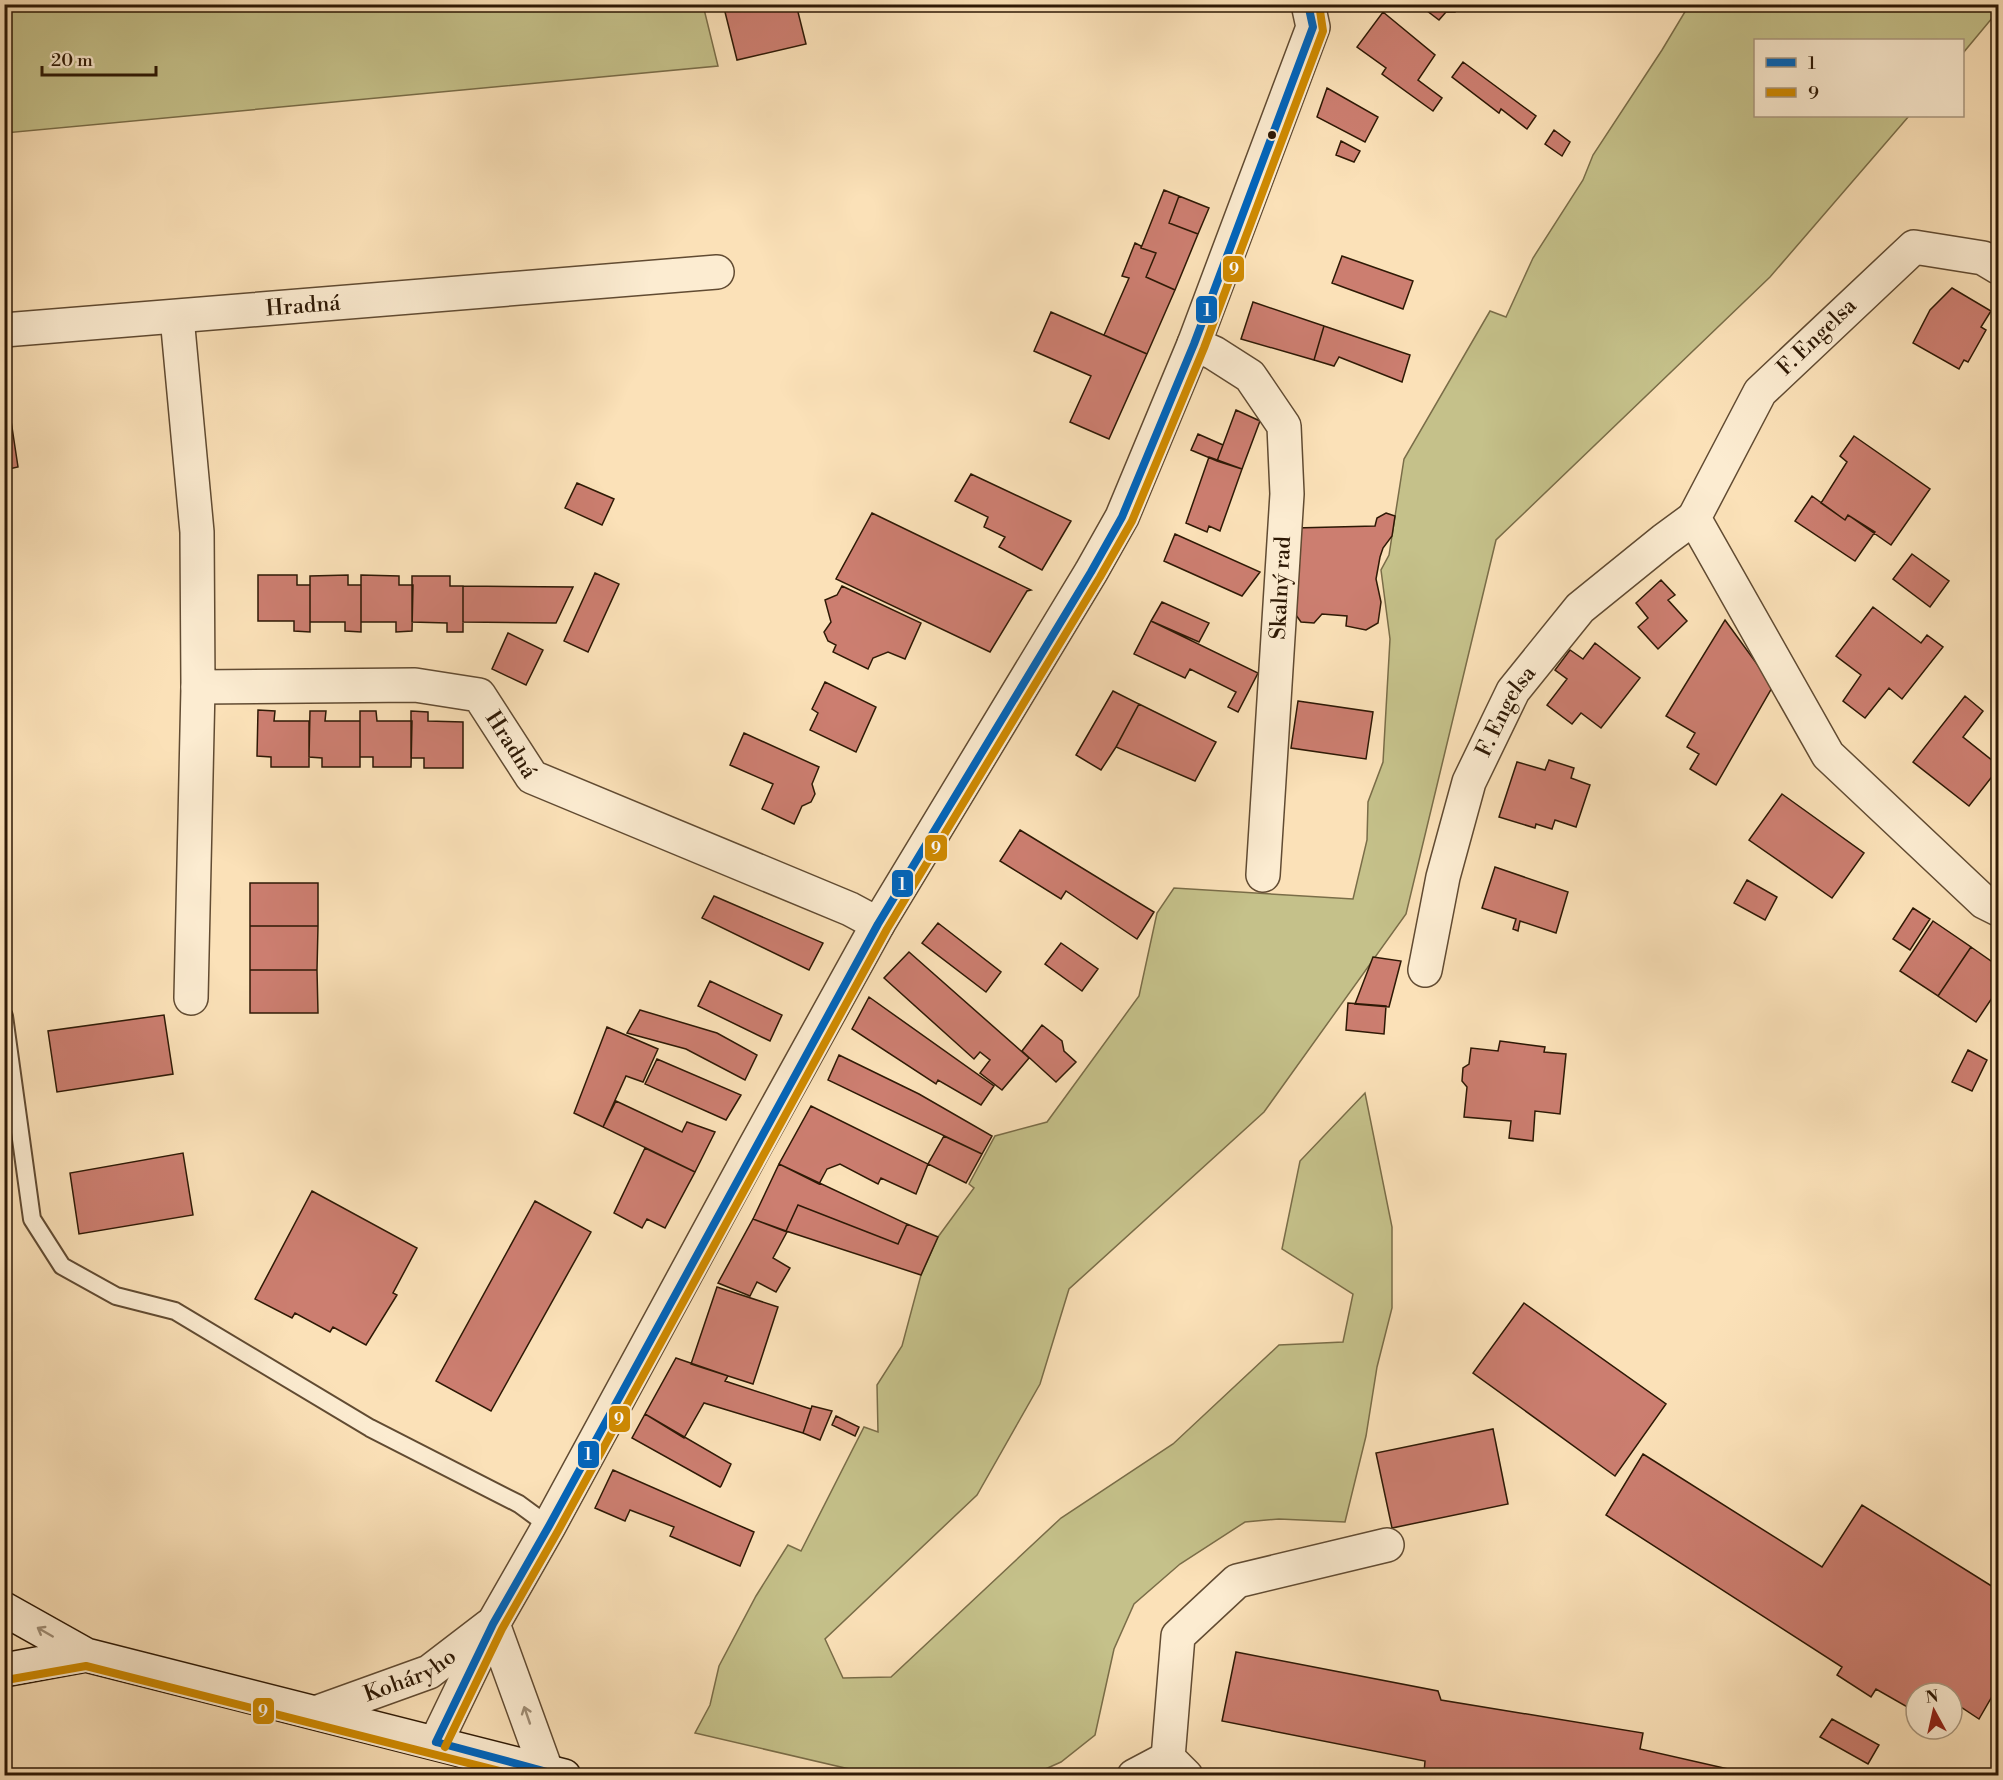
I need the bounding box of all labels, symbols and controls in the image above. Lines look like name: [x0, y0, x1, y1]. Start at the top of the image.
scale bar: [42, 39, 156, 77]
legend: [1754, 39, 1964, 117]
text: 20 m: [51, 49, 93, 72]
text: 1: [1808, 52, 1816, 75]
text: 9: [1808, 82, 1819, 105]
unlabelled marker: [1266, 129, 1278, 141]
line badge: 9: [1222, 255, 1245, 283]
text: 9: [1229, 260, 1239, 280]
street label: Hradná: [265, 289, 342, 322]
street label: F. Engelsa: [1772, 292, 1863, 381]
line badge: 1: [1195, 295, 1218, 324]
text: 1: [1203, 301, 1211, 321]
street label: Skalný rad: [1265, 535, 1297, 640]
street label: F. Engelsa: [1470, 659, 1542, 761]
street label: Hradná: [479, 706, 543, 784]
line badge: 9: [924, 834, 948, 862]
text: 9: [931, 839, 941, 859]
line badge: 1: [891, 869, 914, 898]
text: 1: [898, 875, 906, 895]
line badge: 9: [608, 1405, 631, 1433]
text: 9: [614, 1410, 624, 1430]
line badge: 1: [577, 1440, 600, 1469]
text: 1: [584, 1445, 592, 1465]
one-way arrow: [37, 1626, 54, 1638]
street label: Koháryho: [360, 1643, 461, 1708]
north arrow: [1904, 1681, 1964, 1741]
text: N: [1924, 1686, 1940, 1708]
line badge: 9: [252, 1697, 275, 1725]
text: 9: [258, 1702, 268, 1722]
one-way arrow: [521, 1706, 532, 1725]

